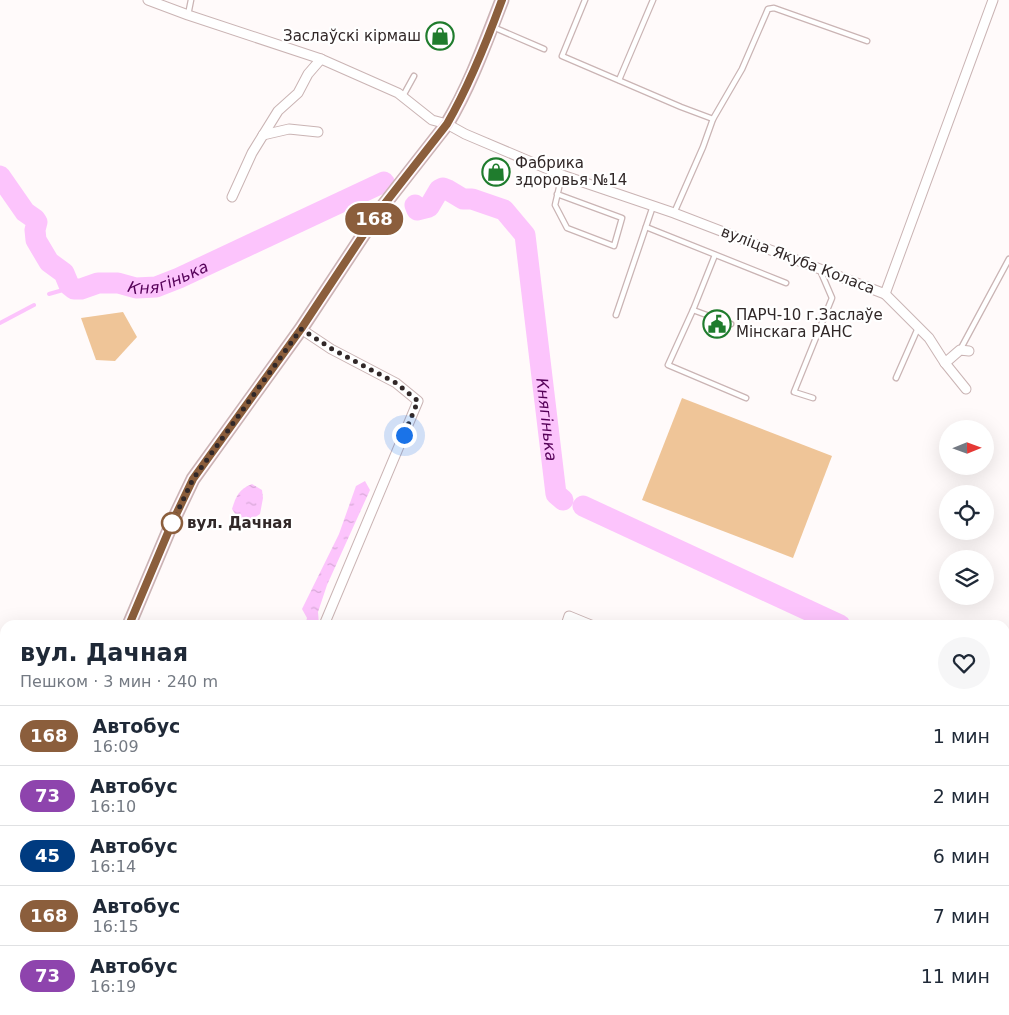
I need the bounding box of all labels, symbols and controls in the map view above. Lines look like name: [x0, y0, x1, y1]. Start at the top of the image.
shop icon: Заслаўскі кірмаш: [425, 21, 455, 51]
place label: Заслаўскі кірмаш: [283, 27, 421, 45]
place label: Фабрика здоровья №14: [515, 154, 627, 189]
shop icon: Фабрика здоровья №14: [481, 157, 511, 187]
line badge: 168: [345, 203, 403, 235]
text: 168: [355, 208, 393, 229]
street label: вуліца Якуба Коласа: [719, 222, 877, 298]
water label: Княгінька: [126, 257, 211, 299]
place label: ПАРЧ-10 г.Заслаўе Мінскага РАНС: [736, 306, 883, 341]
public building icon: ПАРЧ-10 г.Заслаўе Мінскага РАНС: [702, 309, 732, 339]
water label: Княгінька: [532, 377, 561, 462]
north arrow: [939, 420, 994, 475]
map controls: [939, 420, 994, 605]
your location: [392, 423, 417, 448]
button: locate: [939, 485, 994, 540]
marker: вул. Дачная: [161, 512, 183, 534]
place label: вул. Дачная: [187, 514, 292, 532]
button: layers: [939, 550, 994, 605]
button: heart: [938, 637, 990, 689]
text: вул. Дачная: [20, 639, 188, 667]
text: Пешком · 3 мин · 240 m: [20, 672, 218, 691]
text: Автобус: [93, 715, 180, 737]
text: 168: [30, 725, 68, 746]
text: 1 мин: [933, 725, 990, 747]
text: 16:09: [93, 737, 139, 756]
text: Автобус: [90, 775, 178, 797]
text: 73: [35, 785, 60, 806]
text: 2 мин: [933, 785, 990, 807]
text: 16:10: [90, 797, 136, 816]
text: Автобус: [90, 835, 178, 857]
text: 45: [35, 845, 60, 866]
text: 6 мин: [933, 845, 990, 867]
text: 16:14: [90, 857, 136, 876]
text: Автобус: [93, 895, 180, 917]
text: 168: [30, 905, 68, 926]
text: 7 мин: [933, 905, 990, 927]
text: 16:15: [93, 917, 139, 936]
text: Автобус: [90, 955, 178, 977]
text: 73: [35, 965, 60, 986]
text: 11 мин: [921, 965, 990, 987]
text: 16:19: [90, 977, 136, 996]

